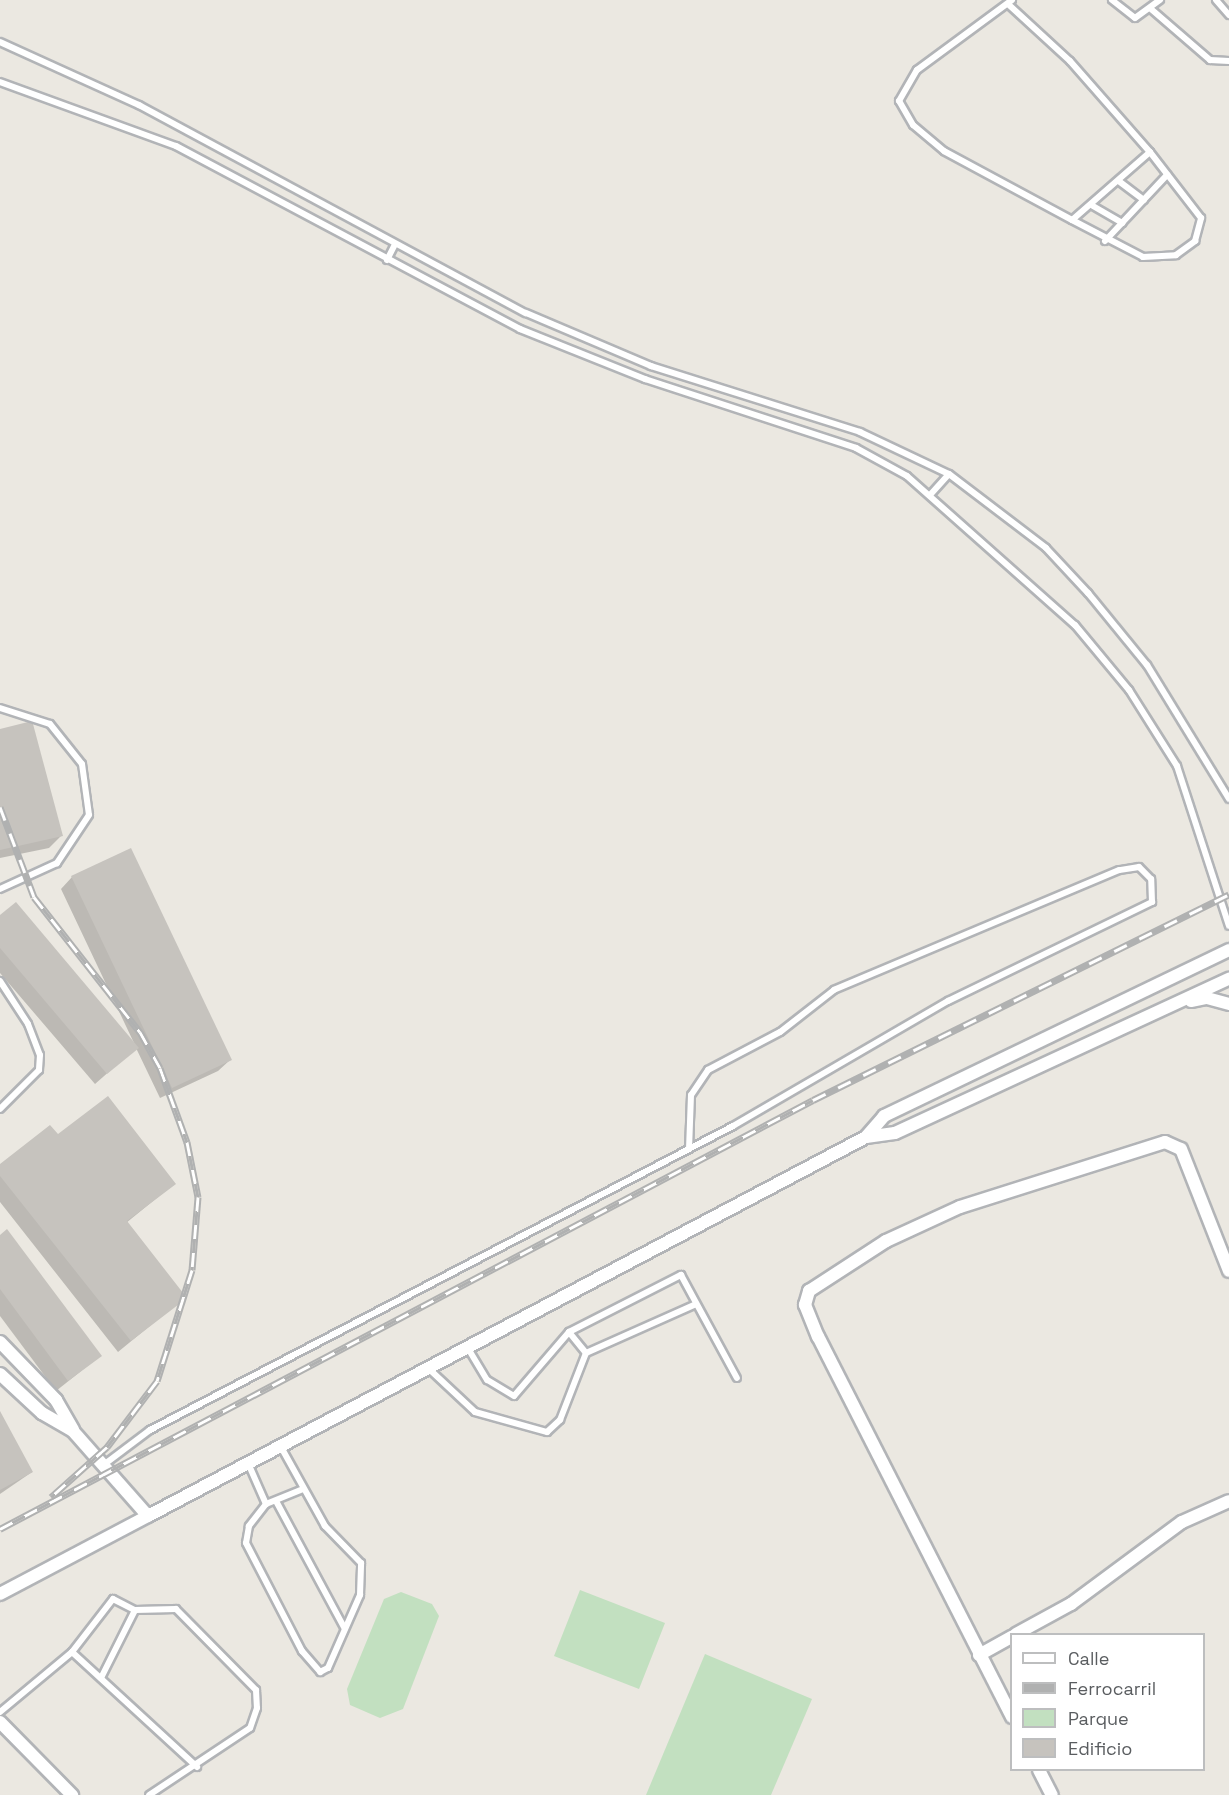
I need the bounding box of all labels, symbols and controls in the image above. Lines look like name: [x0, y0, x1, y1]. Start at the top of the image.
legend: [1010, 1633, 1205, 1771]
text: Calle: [1068, 1647, 1109, 1670]
text: Ferrocarril: [1068, 1677, 1156, 1700]
text: Parque: [1068, 1707, 1129, 1730]
text: Edificio: [1068, 1737, 1132, 1760]

